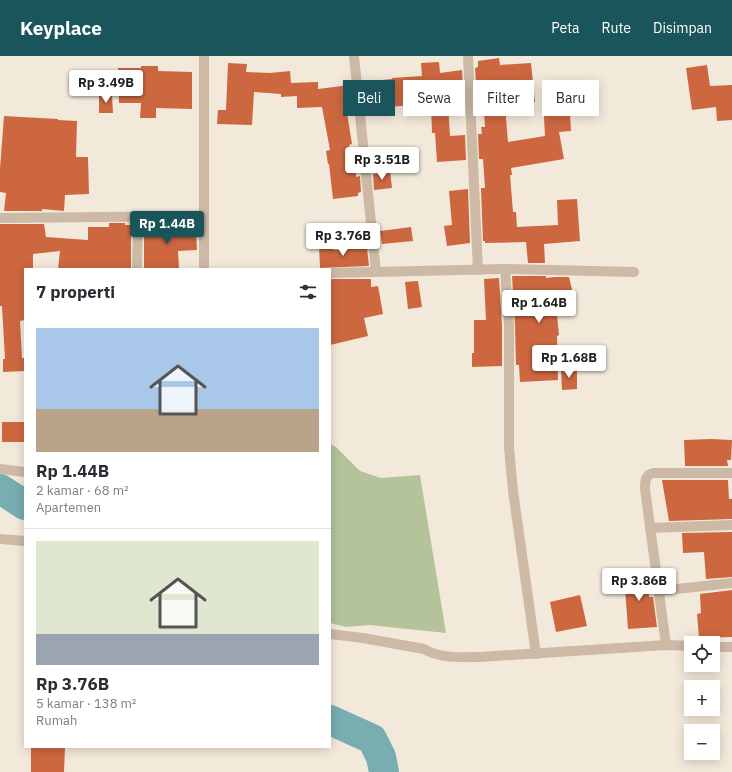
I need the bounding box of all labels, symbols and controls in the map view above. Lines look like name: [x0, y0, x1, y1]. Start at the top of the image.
text: Keyplace: [20, 16, 102, 40]
text: Peta: [551, 19, 580, 37]
text: Rute: [602, 19, 631, 37]
text: Disimpan: [653, 19, 712, 37]
pin: Rp 3.49B: [65, 70, 147, 104]
text: Rp 3.49B: [78, 74, 134, 91]
chip: Beli: [343, 80, 395, 116]
chip: Sewa: [403, 80, 465, 116]
chip: Filter: [473, 80, 534, 116]
chip: Baru: [542, 80, 599, 116]
pin: Rp 3.51B: [341, 147, 423, 181]
text: Rp 3.51B: [354, 151, 410, 168]
pin: Rp 1.44B: [126, 211, 208, 245]
text: Rp 1.44B: [139, 215, 195, 232]
pin: Rp 3.76B: [302, 223, 384, 257]
text: Rp 3.76B: [315, 227, 371, 244]
text: 7 properti: [36, 281, 115, 303]
icon: filters: [297, 281, 319, 303]
pin: Rp 1.64B: [498, 290, 580, 324]
text: Rp 1.64B: [511, 294, 567, 311]
pin: Rp 1.68B: [528, 345, 610, 379]
text: Rp 1.68B: [541, 349, 597, 366]
icon: home: [142, 354, 214, 426]
text: Rp 1.44B: [36, 460, 109, 482]
text: 2 kamar · 68 m²: [36, 482, 129, 499]
text: Apartemen: [36, 499, 101, 516]
icon: home: [142, 567, 214, 639]
pin: Rp 3.86B: [598, 568, 680, 602]
text: Rp 3.86B: [611, 572, 667, 589]
map controls: [684, 636, 720, 760]
button: locate: [684, 636, 720, 672]
text: Rp 3.76B: [36, 673, 109, 695]
button: +: [684, 680, 720, 716]
text: 5 kamar · 138 m²: [36, 695, 136, 712]
text: Rumah: [36, 712, 77, 729]
button: −: [684, 724, 720, 760]

